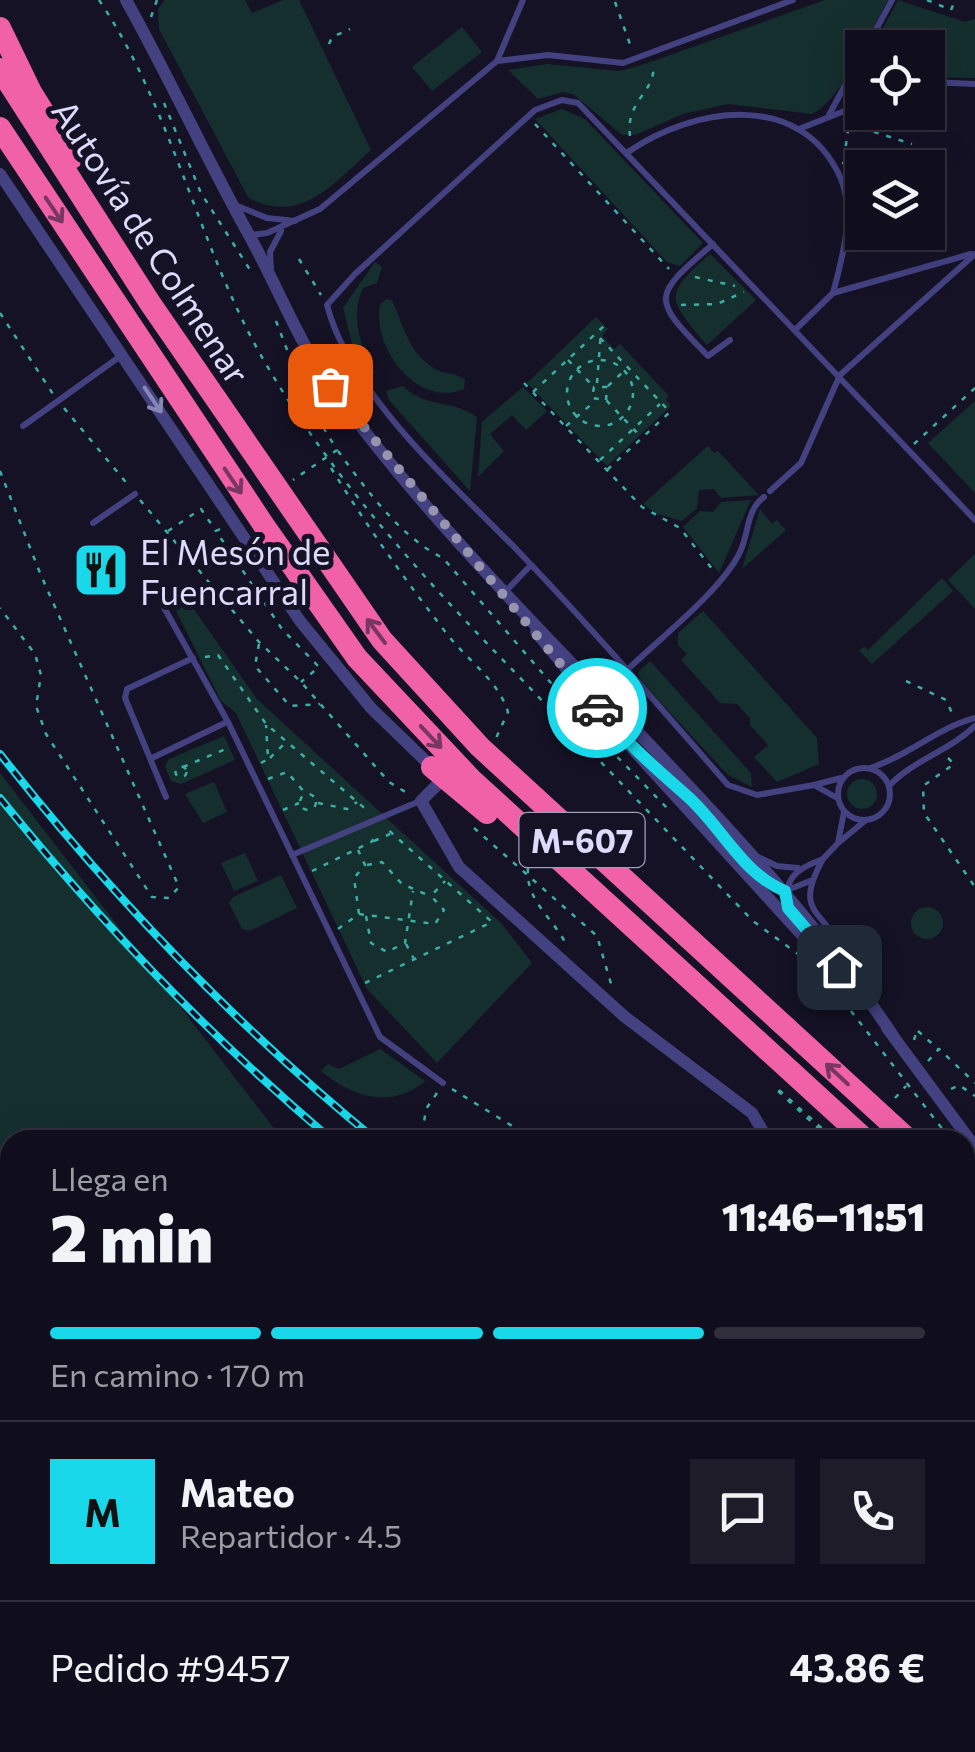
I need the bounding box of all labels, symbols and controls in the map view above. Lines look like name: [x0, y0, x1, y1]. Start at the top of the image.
map controls: [845, 30, 945, 250]
button: locate: [845, 30, 945, 130]
street label: Autovía de Colmenar: [44, 91, 260, 391]
button: layers: [845, 150, 945, 250]
one-way arrow: [43, 195, 64, 223]
pin: [288, 344, 373, 429]
icon: bag: [303, 359, 358, 414]
one-way arrow: [143, 385, 164, 413]
one-way arrow: [223, 466, 244, 494]
place label: El Mesón de Fuencarral: [140, 529, 331, 612]
restaurant icon: El Mesón de Fuencarral: [71, 540, 131, 600]
one-way arrow: [365, 618, 386, 645]
courier: [547, 658, 647, 758]
icon: car: [570, 681, 625, 736]
one-way arrow: [419, 725, 443, 749]
road number: M-607: [520, 813, 644, 867]
pin: [797, 925, 882, 1010]
icon: home: [812, 940, 867, 995]
one-way arrow: [825, 1063, 850, 1086]
text: Llega en: [50, 1158, 169, 1198]
text: 11:46–11:51: [722, 1192, 925, 1239]
text: 2 min: [50, 1196, 213, 1275]
text: En camino · 170 m: [50, 1354, 305, 1394]
button: chat: [690, 1459, 795, 1564]
button: phone: [820, 1459, 925, 1564]
text: Mateo: [180, 1468, 295, 1515]
text: M: [84, 1488, 121, 1535]
text: Repartidor · 4.5: [180, 1515, 402, 1555]
text: Pedido #9457: [50, 1643, 291, 1690]
text: 43.86 €: [790, 1643, 925, 1690]

